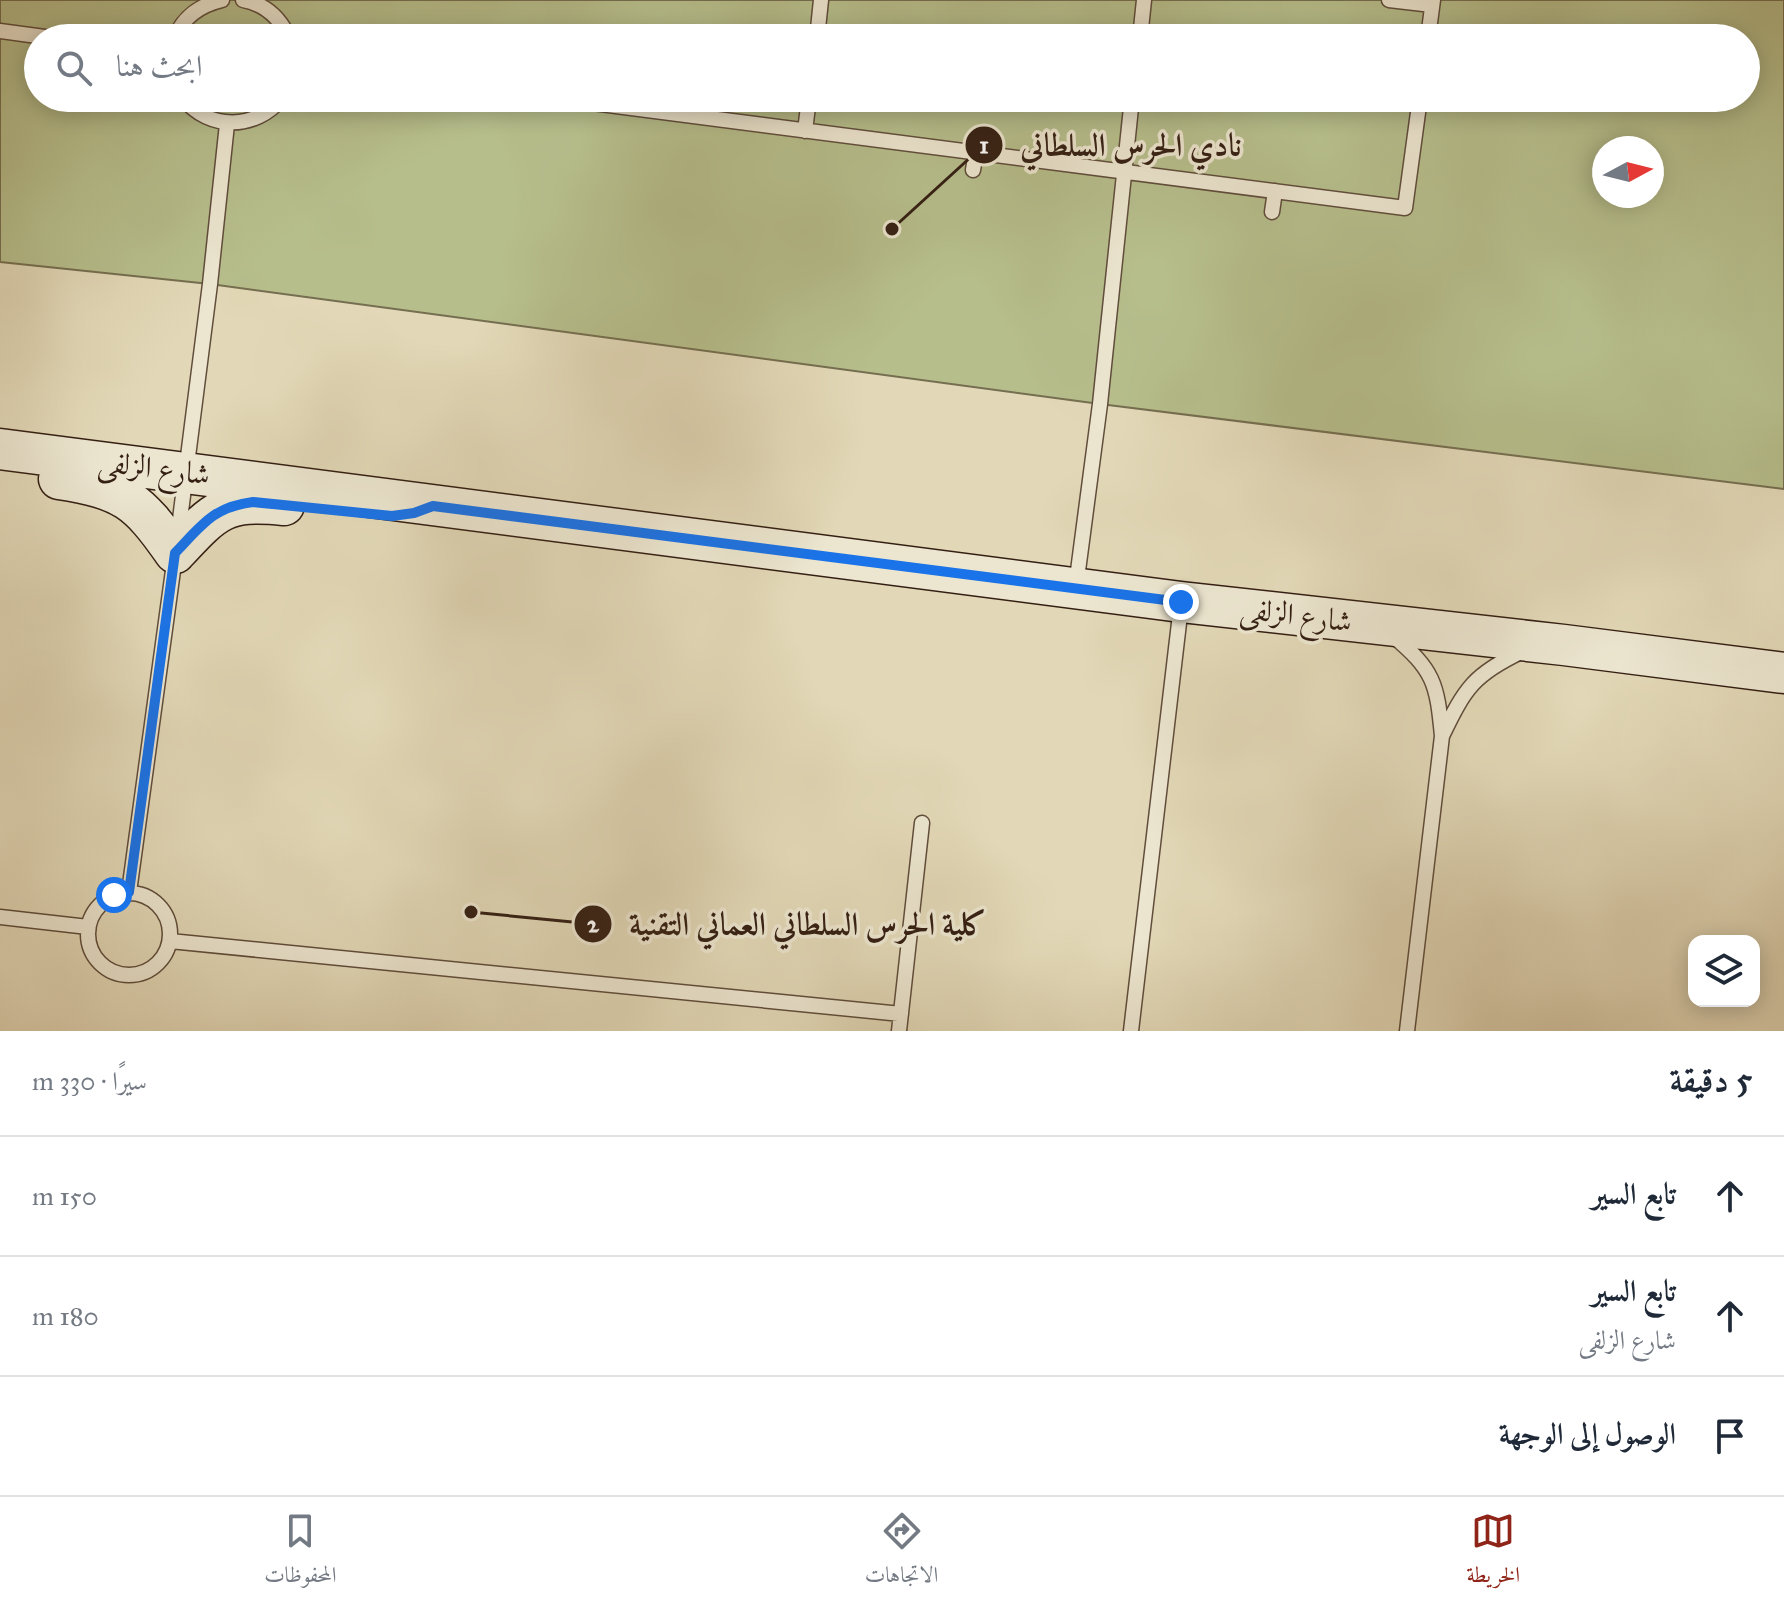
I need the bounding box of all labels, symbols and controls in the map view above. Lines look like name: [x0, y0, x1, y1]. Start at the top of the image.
search box: [24, 24, 1760, 112]
icon: search: [52, 46, 96, 90]
text: ابحث هنا: [116, 48, 202, 84]
callout: نادي الحرس السلطاني: [964, 117, 1258, 173]
text: نادي الحرس السلطاني: [1019, 126, 1242, 171]
text: 1: [979, 130, 989, 160]
north arrow: [1592, 136, 1664, 208]
street label: شارع الزلفى: [95, 443, 212, 500]
route end: [1163, 584, 1199, 620]
street label: شارع الزلفى: [1237, 590, 1354, 647]
route start: [96, 877, 132, 913]
callout: كلية الحرس السلطاني العماني التقنية: [573, 896, 1003, 952]
text: كلية الحرس السلطاني العماني التقنية: [629, 905, 987, 950]
text: 2: [587, 909, 600, 939]
map controls: [1688, 935, 1760, 1007]
button: layers: [1688, 935, 1760, 1007]
text: 5 دقيقة: [1670, 1059, 1752, 1100]
text: سيرًا · 330 m: [32, 1065, 147, 1097]
icon: ahead: [1708, 1174, 1752, 1218]
text: تابع السير: [1591, 1176, 1676, 1212]
text: 150 m: [32, 1180, 97, 1212]
text: تابع السير: [1591, 1273, 1676, 1309]
icon: ahead: [1708, 1294, 1752, 1338]
text: 180 m: [32, 1300, 99, 1332]
text: شارع الزلفى: [1578, 1324, 1676, 1356]
icon: arrive: [1708, 1414, 1752, 1458]
text: الوصول إلى الوجهة: [1499, 1416, 1676, 1452]
tab: المحفوظات: [264, 1509, 337, 1596]
tab: الاتجاهات: [865, 1509, 938, 1596]
tab: الخريطة: [1466, 1509, 1520, 1596]

